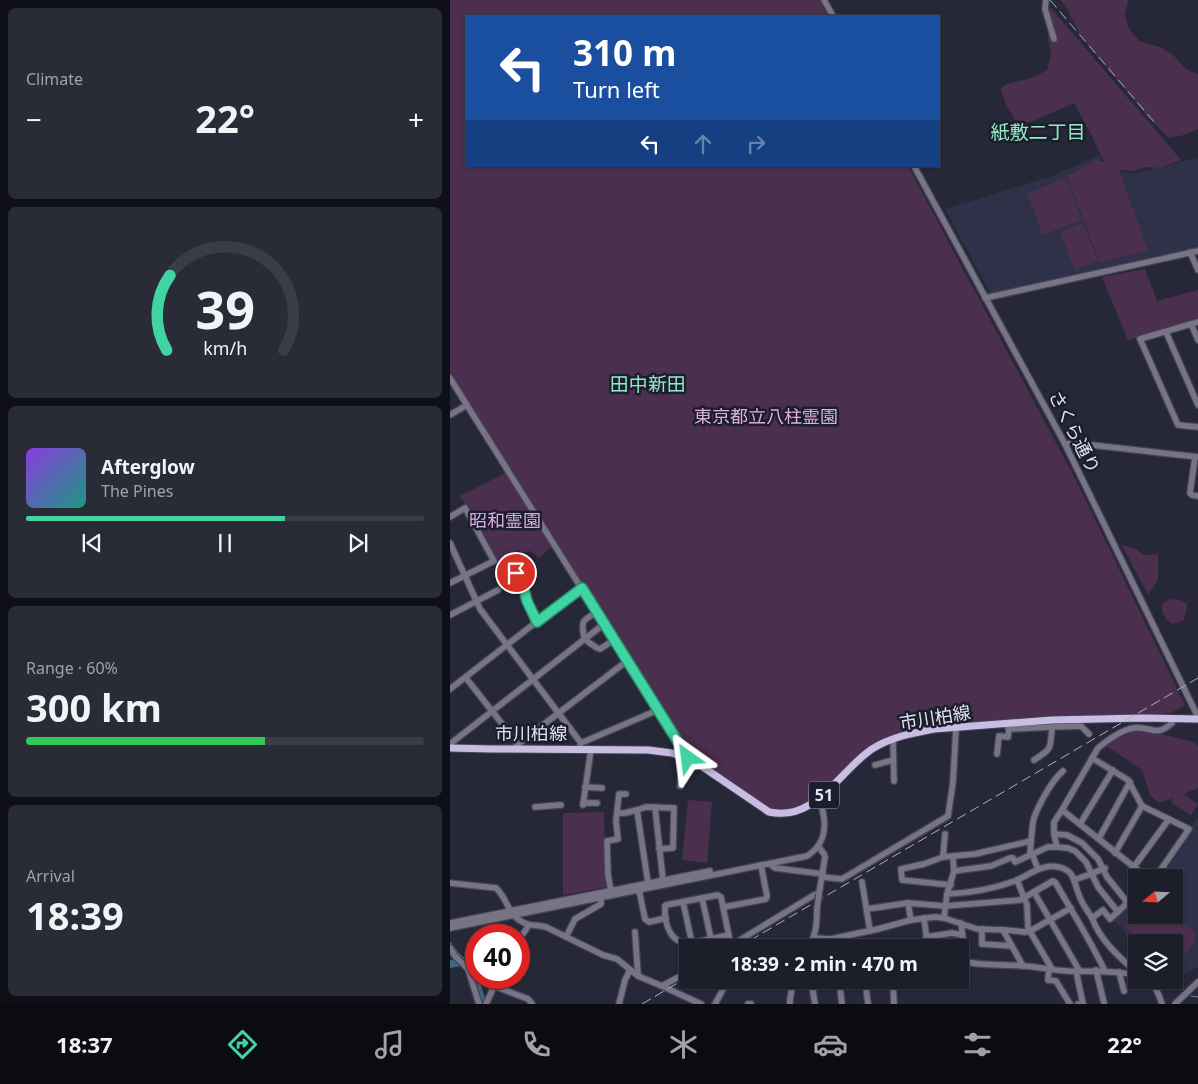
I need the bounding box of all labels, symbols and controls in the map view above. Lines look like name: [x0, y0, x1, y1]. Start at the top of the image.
text: 310 m: [573, 29, 676, 76]
icon: left: [490, 35, 555, 100]
text: Climate: [26, 68, 83, 90]
text: Turn left: [573, 74, 660, 104]
text: 22°: [195, 92, 255, 144]
text: −: [26, 100, 42, 138]
text: +: [408, 100, 424, 138]
district label: 紙敷二丁目: [990, 119, 1086, 145]
icon: left: [636, 130, 664, 158]
icon: ahead: [689, 130, 717, 158]
icon: right: [742, 130, 770, 158]
text: 39: [195, 273, 255, 344]
text: km/h: [203, 336, 247, 360]
district label: 田中新田: [610, 371, 686, 397]
street label: さくら通り: [1044, 386, 1106, 477]
park label: 東京都立八柱霊園: [694, 404, 838, 428]
text: Afterglow: [101, 454, 195, 480]
text: The Pines: [101, 480, 173, 502]
park label: 昭和霊園: [469, 508, 541, 532]
icon: previous: [78, 529, 106, 557]
icon: pause: [211, 529, 239, 557]
icon: next: [344, 529, 372, 557]
pin: [495, 552, 537, 594]
icon: arrive: [502, 559, 530, 587]
text: Range · 60%: [26, 657, 118, 679]
text: 300 km: [26, 681, 162, 733]
street label: 市川柏線: [897, 700, 972, 734]
street label: 市川柏線: [495, 721, 567, 745]
position arrow: [661, 731, 713, 783]
road number: 51: [809, 782, 839, 808]
text: Arrival: [26, 865, 75, 887]
north arrow: [1128, 869, 1182, 924]
map controls: [1128, 869, 1183, 989]
text: 18:39: [26, 889, 124, 941]
speed limit sign: 40: [465, 924, 530, 989]
button: layers: [1128, 934, 1183, 989]
text: 18:39 · 2 min · 470 m: [730, 951, 918, 977]
icon: directions: [225, 1027, 260, 1062]
icon: music: [372, 1027, 407, 1062]
icon: phone: [519, 1027, 554, 1062]
icon: climate: [666, 1027, 701, 1062]
icon: car: [813, 1027, 848, 1062]
icon: filters: [960, 1027, 995, 1062]
text: 18:37: [56, 1029, 113, 1059]
text: 22°: [1107, 1029, 1142, 1059]

